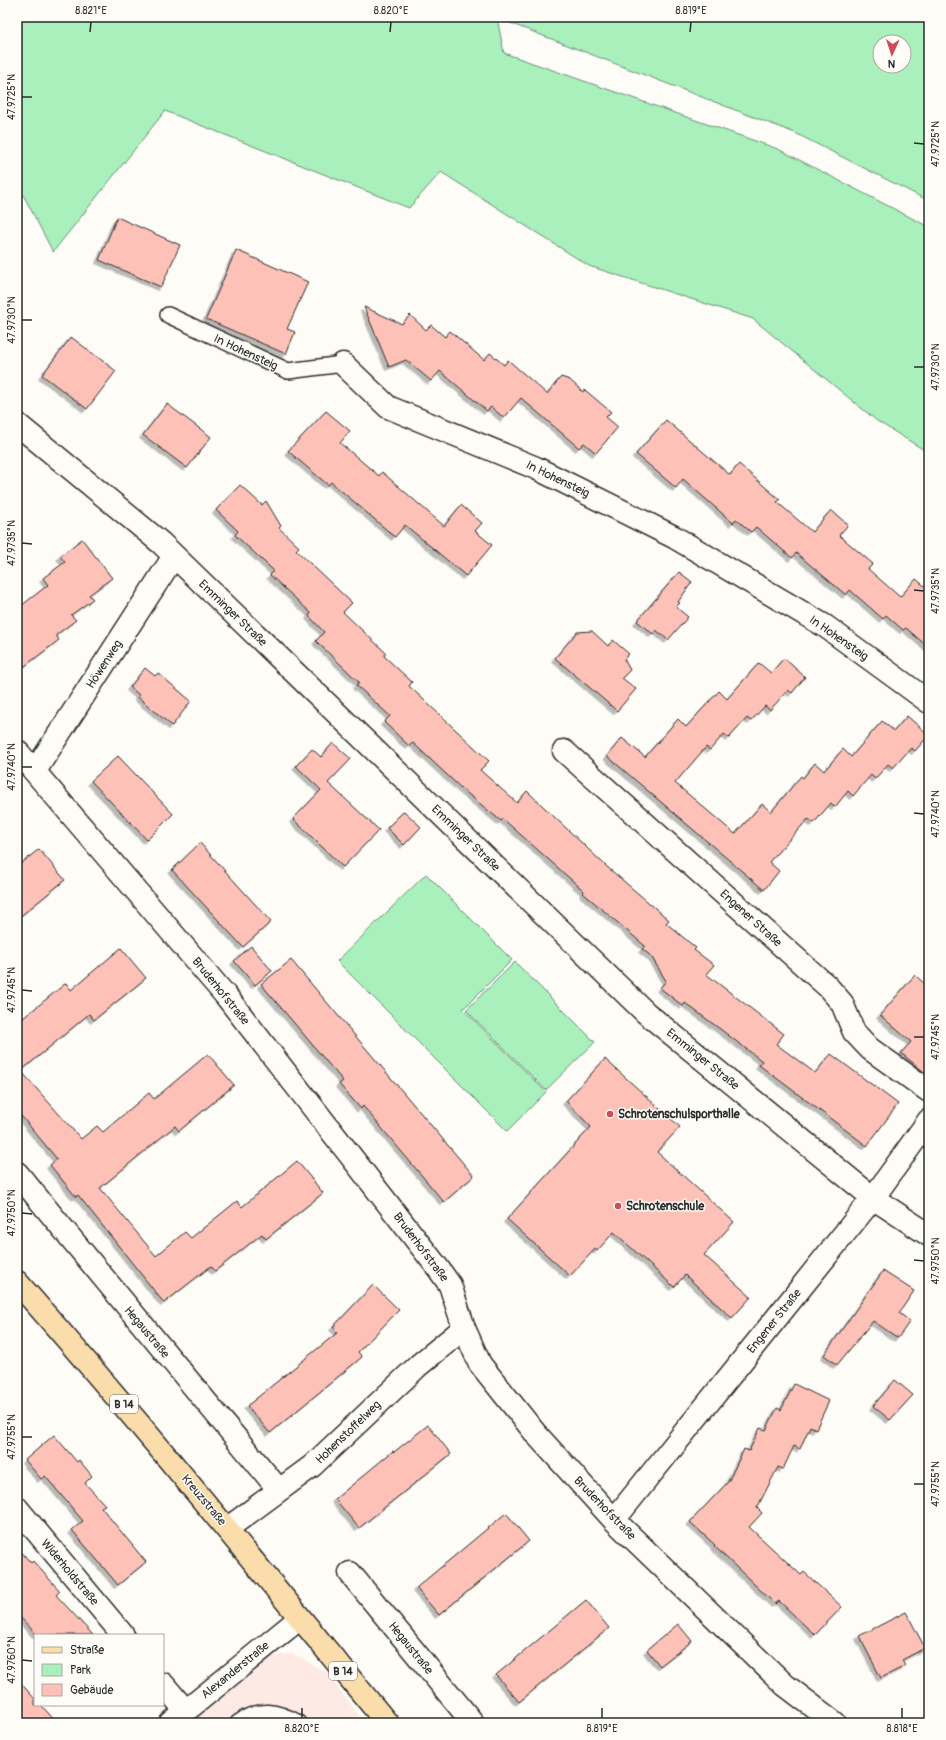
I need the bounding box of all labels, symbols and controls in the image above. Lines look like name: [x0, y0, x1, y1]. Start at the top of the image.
text: 8.821°E: [75, 5, 107, 17]
text: 8.820°E: [374, 5, 408, 17]
text: 8.819°E: [676, 5, 706, 17]
north arrow: [872, 34, 912, 74]
text: N: [887, 57, 896, 70]
text: 47.9725°N: [6, 74, 18, 120]
text: 47.9725°N: [930, 121, 942, 167]
text: 47.9730°N: [6, 296, 18, 344]
street label: In Hohensteig: [211, 331, 280, 374]
text: 47.9730°N: [930, 343, 942, 391]
street label: In Hohensteig: [523, 458, 592, 501]
text: 47.9735°N: [6, 520, 18, 566]
text: 47.9735°N: [930, 568, 942, 614]
street label: Emminger Straße: [195, 577, 270, 650]
street label: In Hohensteig: [806, 612, 871, 664]
street label: Höwenweg: [83, 637, 126, 691]
text: 47.9740°N: [6, 743, 18, 791]
text: 47.9740°N: [930, 790, 942, 838]
street label: Emminger Straße: [428, 802, 503, 875]
street label: Engener Straße: [716, 887, 785, 950]
street label: Bruderhofstraße: [189, 954, 253, 1028]
text: 47.9745°N: [6, 967, 18, 1013]
text: 47.9745°N: [930, 1014, 942, 1060]
street label: Emminger Straße: [663, 1025, 742, 1093]
place label: Schrotenschulsporthalle: [618, 1107, 741, 1122]
marker: Schrotenschulsporthalle: [605, 1109, 615, 1119]
text: 47.9750°N: [6, 1189, 18, 1237]
place label: Schrotenschule: [626, 1199, 705, 1214]
marker: Schrotenschule: [613, 1201, 623, 1211]
street label: Bruderhofstraße: [390, 1210, 452, 1285]
text: 47.9750°N: [930, 1237, 942, 1285]
street label: Engener Straße: [744, 1286, 805, 1357]
street label: Hegaustraße: [121, 1303, 173, 1361]
road number: B 14: [110, 1395, 138, 1413]
street label: Hohenstoffelweg: [312, 1397, 384, 1467]
text: 47.9755°N: [6, 1414, 18, 1460]
text: 47.9755°N: [930, 1461, 942, 1507]
street label: Kreuzstraße: [178, 1472, 229, 1529]
street label: Bruderhofstraße: [570, 1473, 639, 1543]
street label: Widerholdstraße: [38, 1536, 102, 1609]
street label: Hegaustraße: [385, 1619, 436, 1678]
legend: [34, 1634, 164, 1706]
text: 47.9760°N: [6, 1636, 18, 1684]
street label: Alexanderstraße: [198, 1638, 272, 1702]
text: Straße: [70, 1643, 104, 1658]
road number: B 14: [329, 1662, 357, 1680]
text: Park: [70, 1663, 91, 1678]
text: Gebäude: [70, 1683, 114, 1698]
text: 8.820°E: [285, 1723, 319, 1735]
text: 8.819°E: [587, 1723, 617, 1735]
text: 8.818°E: [887, 1723, 917, 1735]

